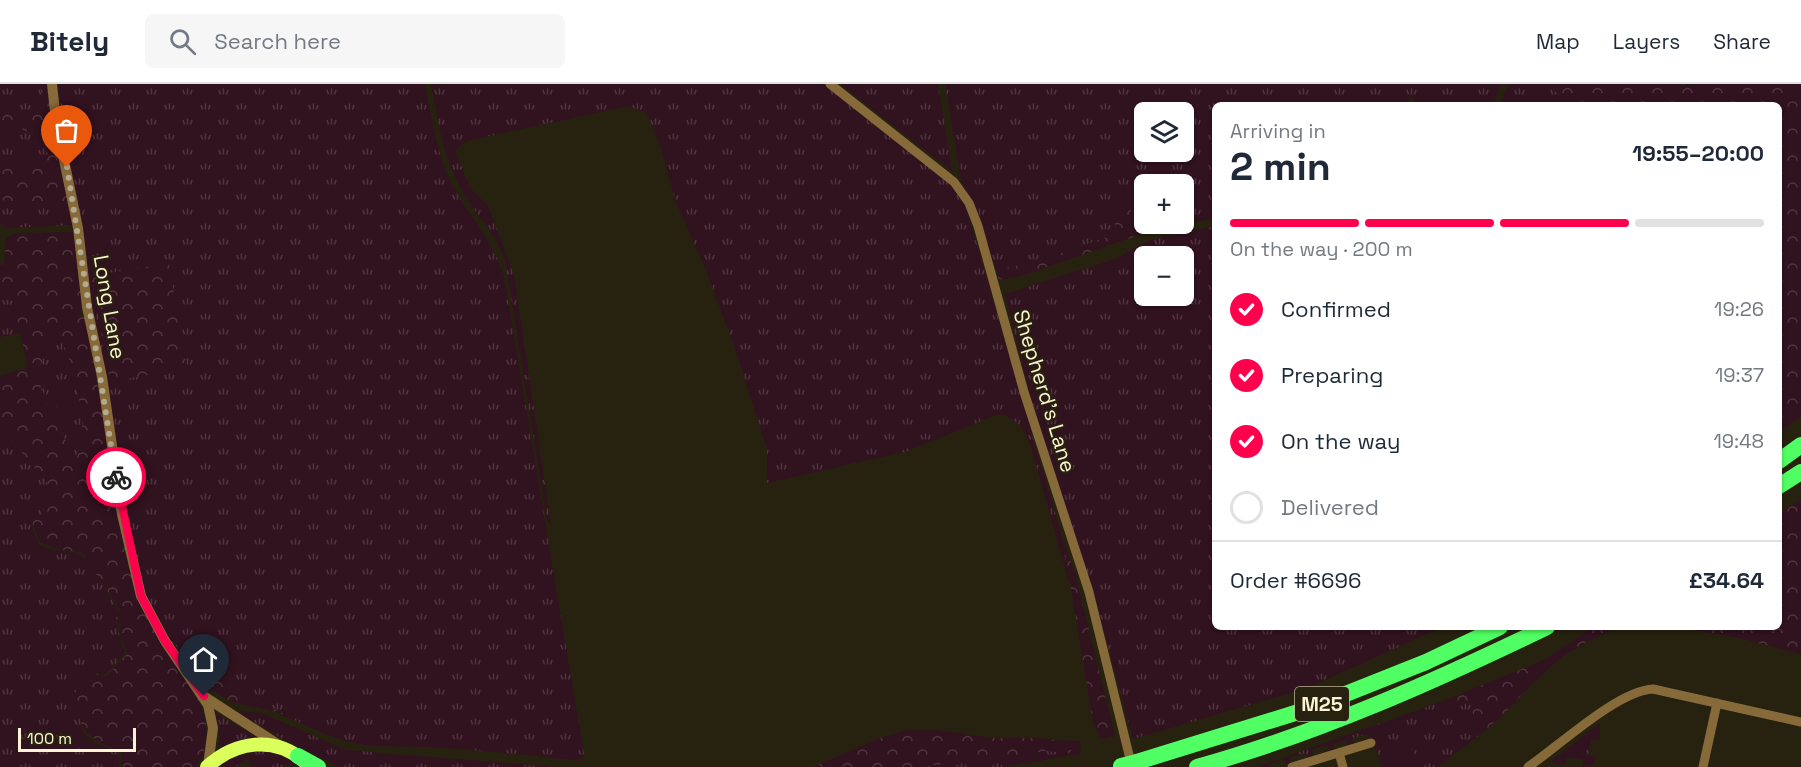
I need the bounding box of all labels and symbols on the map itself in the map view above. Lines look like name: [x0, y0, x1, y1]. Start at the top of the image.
pin: [41, 105, 92, 167]
street label: Long Lane: [88, 253, 132, 361]
street label: Shepherd's Lane: [1007, 306, 1083, 476]
courier: [86, 447, 146, 507]
pin: [178, 634, 229, 696]
road number: M25: [1295, 687, 1349, 721]
scale bar: [18, 725, 136, 752]

